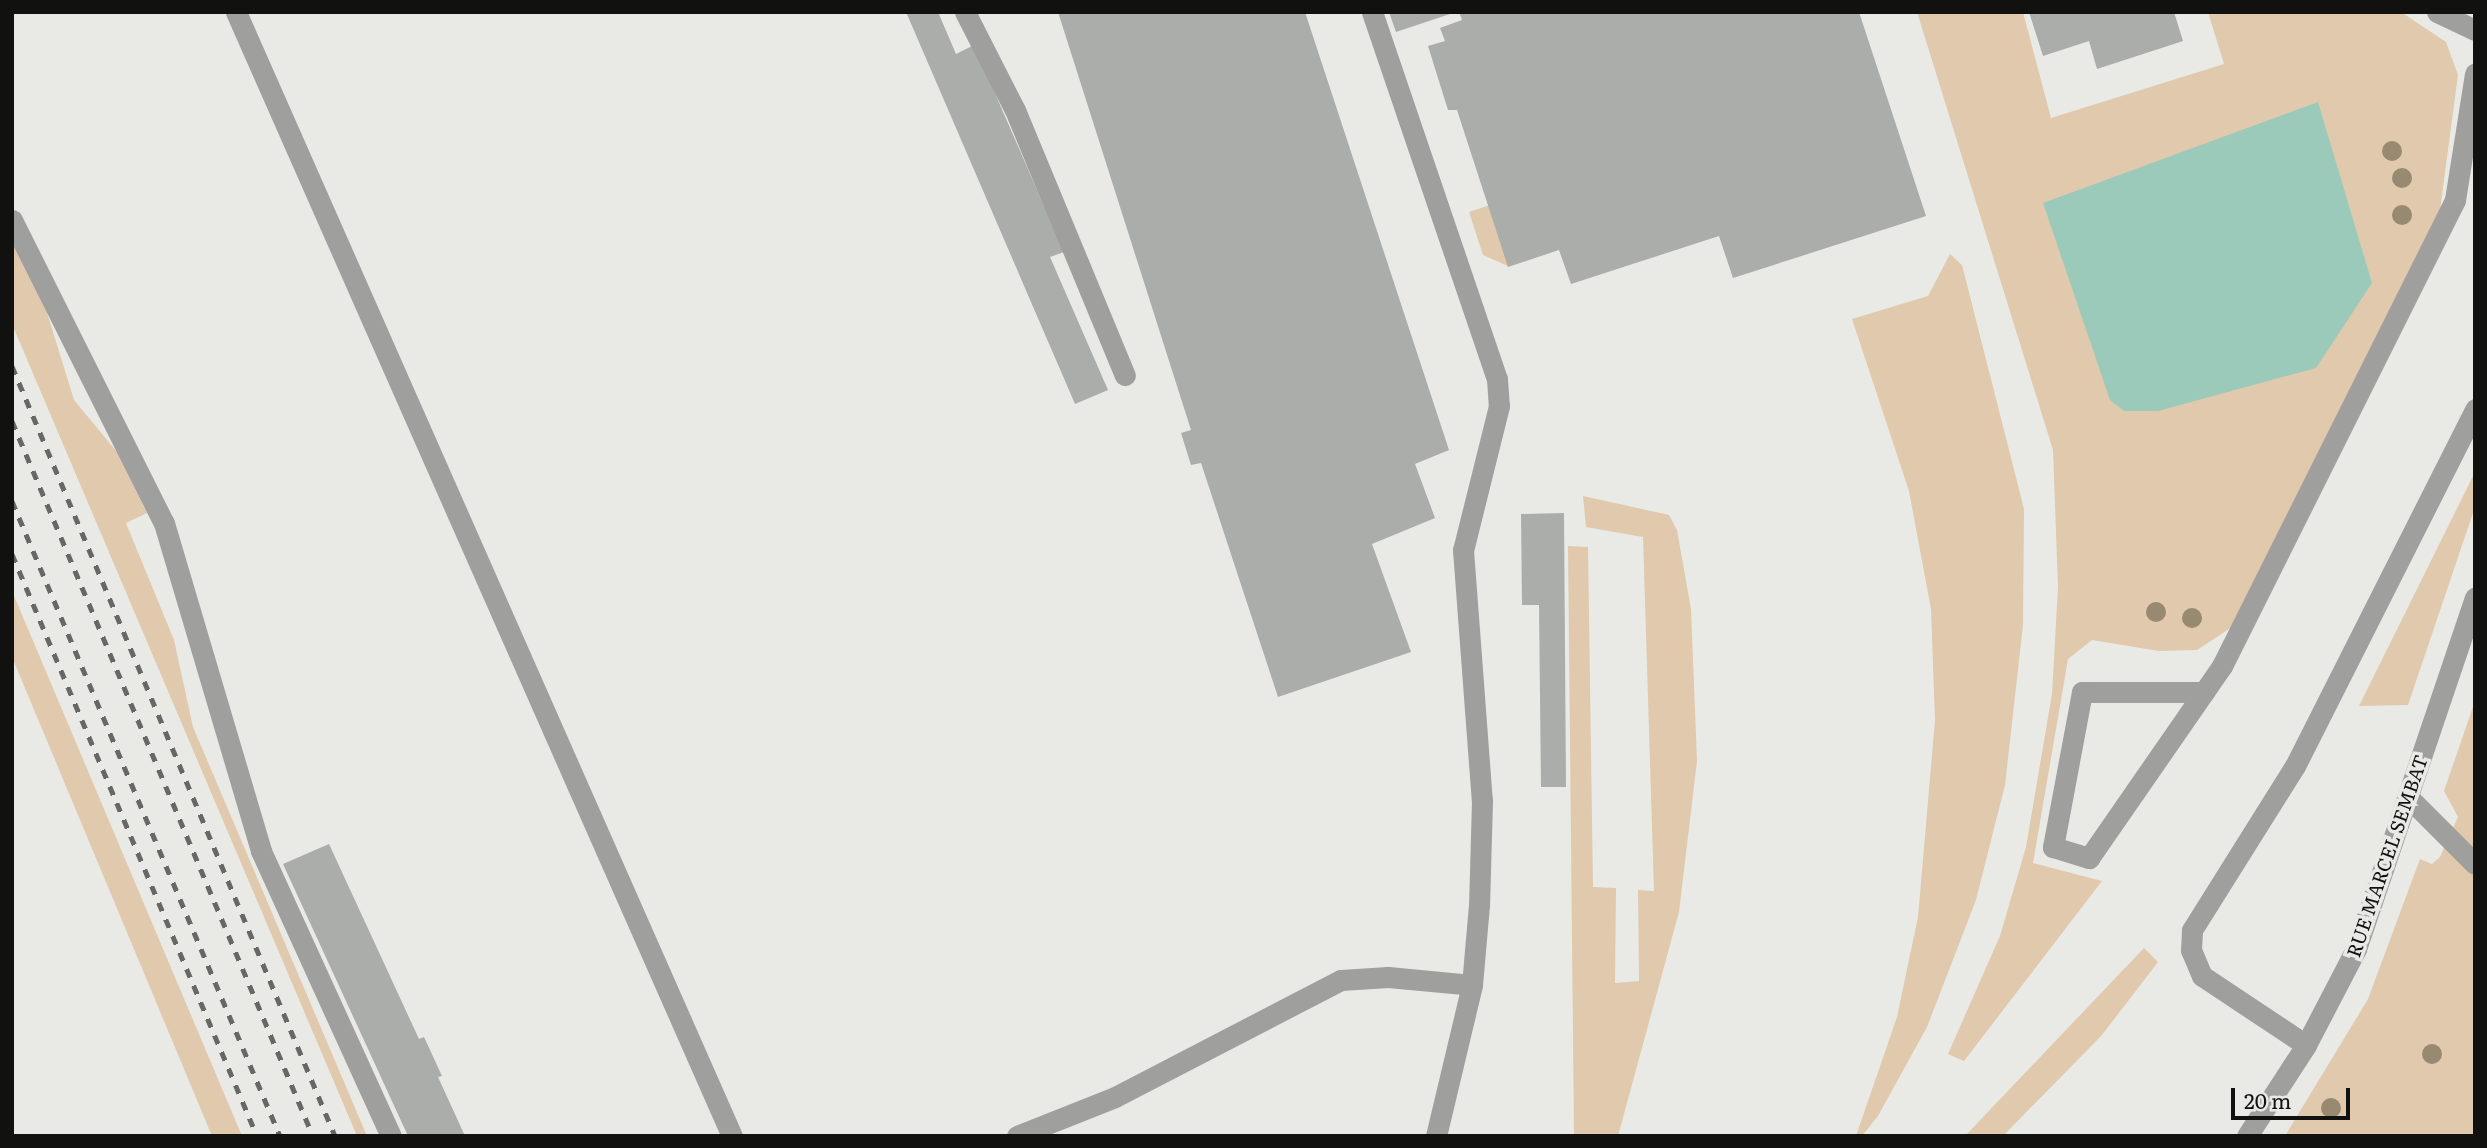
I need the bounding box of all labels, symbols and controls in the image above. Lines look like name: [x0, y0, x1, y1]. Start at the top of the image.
street label: RUE MARCEL SEMBAT: [2342, 752, 2432, 960]
scale bar: [2235, 1074, 2354, 1118]
text: 20 m: [2244, 1084, 2291, 1115]

